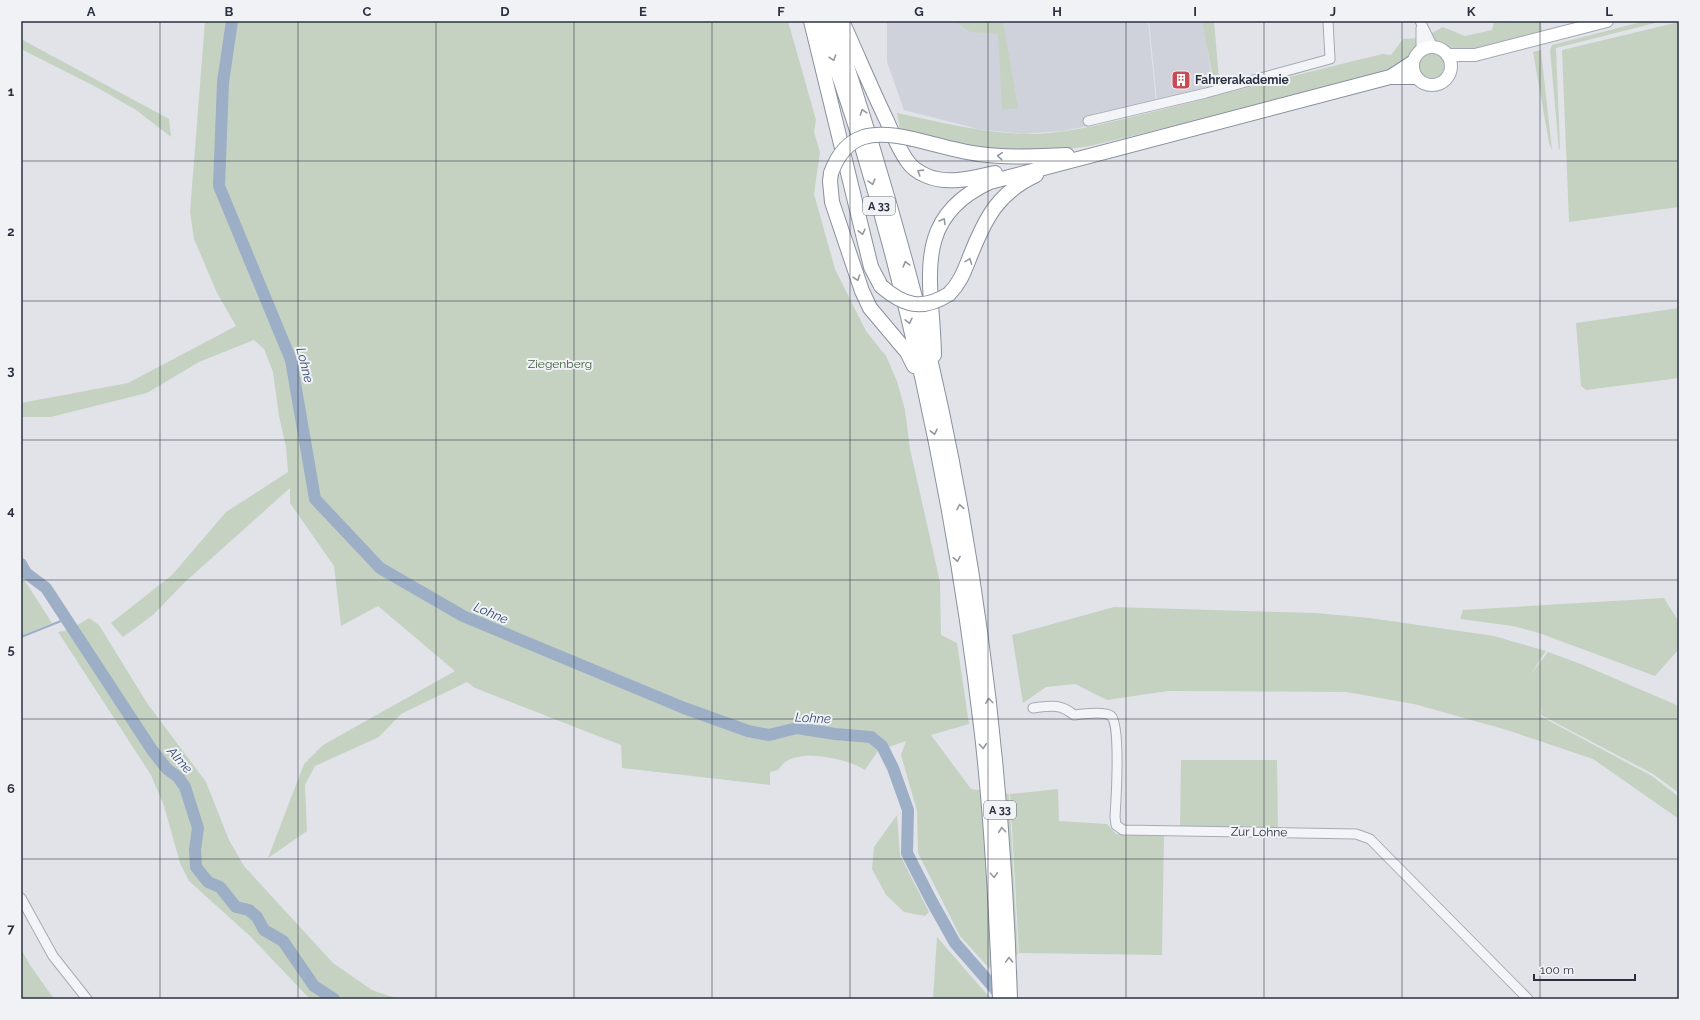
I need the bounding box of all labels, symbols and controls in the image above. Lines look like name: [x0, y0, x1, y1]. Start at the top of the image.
text: A: [87, 4, 96, 19]
text: B: [225, 4, 234, 19]
text: C: [363, 4, 372, 19]
text: D: [500, 4, 510, 19]
text: E: [639, 4, 647, 19]
text: F: [777, 4, 785, 19]
text: G: [914, 4, 924, 19]
text: H: [1052, 4, 1062, 19]
text: I: [1193, 4, 1197, 19]
text: J: [1330, 4, 1336, 19]
text: K: [1467, 4, 1476, 19]
text: L: [1605, 4, 1613, 19]
one-way arrow: [828, 54, 837, 61]
building icon: Fahrerakademie: [1170, 69, 1192, 91]
place label: Fahrerakademie: [1195, 73, 1289, 87]
text: 1: [8, 84, 15, 99]
one-way arrow: [859, 108, 868, 115]
one-way arrow: [997, 151, 1003, 160]
one-way arrow: [918, 170, 925, 177]
one-way arrow: [867, 178, 876, 185]
road number: A 33: [863, 197, 895, 215]
one-way arrow: [938, 218, 945, 225]
text: 2: [7, 224, 15, 239]
one-way arrow: [858, 229, 866, 235]
one-way arrow: [964, 257, 972, 264]
one-way arrow: [902, 261, 911, 268]
one-way arrow: [852, 274, 861, 281]
one-way arrow: [904, 318, 912, 324]
water label: Lohne: [293, 346, 317, 384]
park label: Ziegenberg: [528, 357, 592, 371]
text: 3: [7, 363, 15, 378]
one-way arrow: [929, 428, 937, 435]
text: 4: [7, 503, 15, 518]
one-way arrow: [956, 504, 965, 510]
one-way arrow: [953, 556, 961, 562]
water label: Lohne: [472, 599, 510, 627]
text: 5: [7, 642, 15, 657]
one-way arrow: [984, 698, 993, 704]
water label: Lohne: [795, 710, 831, 726]
water label: Alme: [164, 743, 196, 776]
one-way arrow: [979, 743, 988, 749]
text: 6: [7, 781, 15, 796]
road number: A 33: [984, 801, 1016, 819]
street label: Zur Lohne: [1231, 825, 1287, 839]
one-way arrow: [997, 827, 1006, 833]
one-way arrow: [990, 872, 999, 878]
text: 7: [7, 921, 15, 936]
scale bar: [1534, 956, 1635, 982]
one-way arrow: [1005, 957, 1013, 963]
text: 100 m: [1540, 963, 1574, 977]

